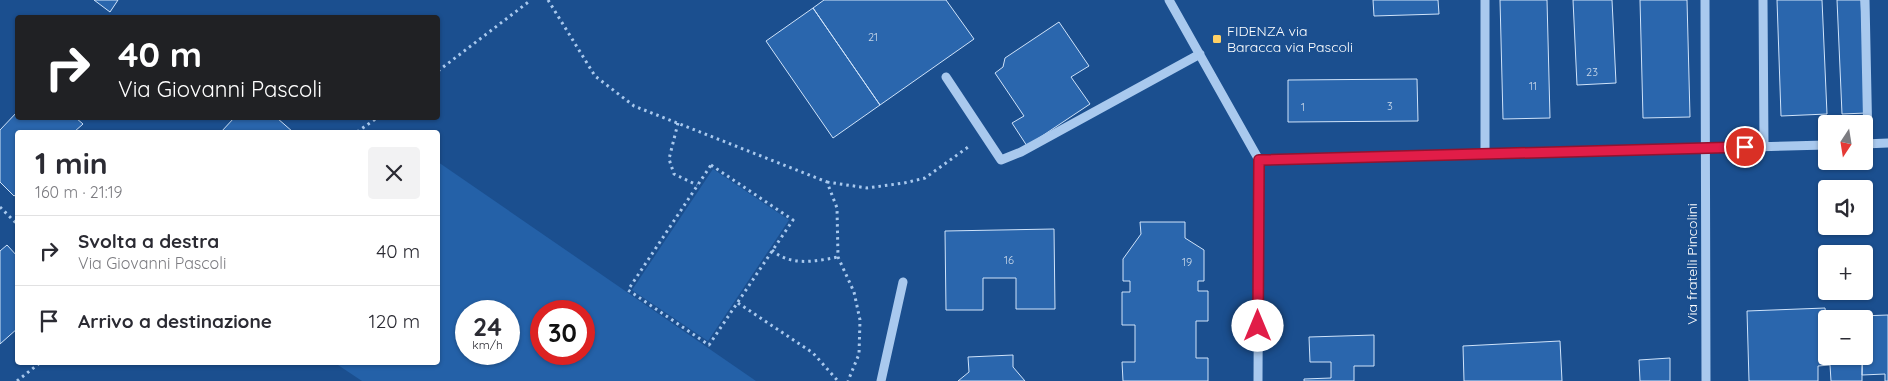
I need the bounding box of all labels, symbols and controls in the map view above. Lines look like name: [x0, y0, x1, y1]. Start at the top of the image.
place label: FIDENZA via Baracca via Pascoli: [1227, 22, 1353, 56]
house number: 21: [868, 30, 878, 44]
text: 40 m: [118, 32, 202, 76]
marker: FIDENZA via Baracca via Pascoli: [1211, 33, 1223, 45]
icon: right: [35, 35, 100, 100]
house number: 23: [1586, 65, 1598, 79]
text: Via Giovanni Pascoli: [118, 75, 322, 103]
house number: 11: [1529, 79, 1537, 93]
house number: 3: [1387, 99, 1393, 113]
house number: 1: [1301, 100, 1305, 114]
north arrow: [1818, 115, 1872, 170]
map controls: [1818, 115, 1873, 365]
pin: [1724, 126, 1766, 168]
icon: arrive: [1731, 133, 1759, 161]
text: 1 min: [35, 144, 108, 182]
button: close: [368, 147, 420, 199]
button: sound: [1818, 180, 1873, 235]
text: 160 m · 21:19: [35, 182, 123, 202]
street label: Via fratelli Pincolini: [1683, 203, 1701, 325]
text: Svolta a destra: [78, 229, 219, 253]
icon: right: [35, 237, 63, 265]
text: 40 m: [376, 239, 420, 263]
button: +: [1818, 245, 1873, 300]
text: Via Giovanni Pascoli: [78, 253, 226, 273]
house number: 16: [1004, 253, 1014, 267]
house number: 19: [1182, 255, 1192, 269]
position arrow: [1231, 299, 1283, 351]
speed limit sign: 30: [530, 300, 595, 365]
icon: arrive: [35, 307, 63, 335]
text: Arrivo a destinazione: [78, 309, 272, 333]
text: 120 m: [369, 309, 420, 333]
button: −: [1818, 310, 1873, 365]
text: 24: [473, 311, 502, 342]
text: km/h: [472, 337, 503, 352]

